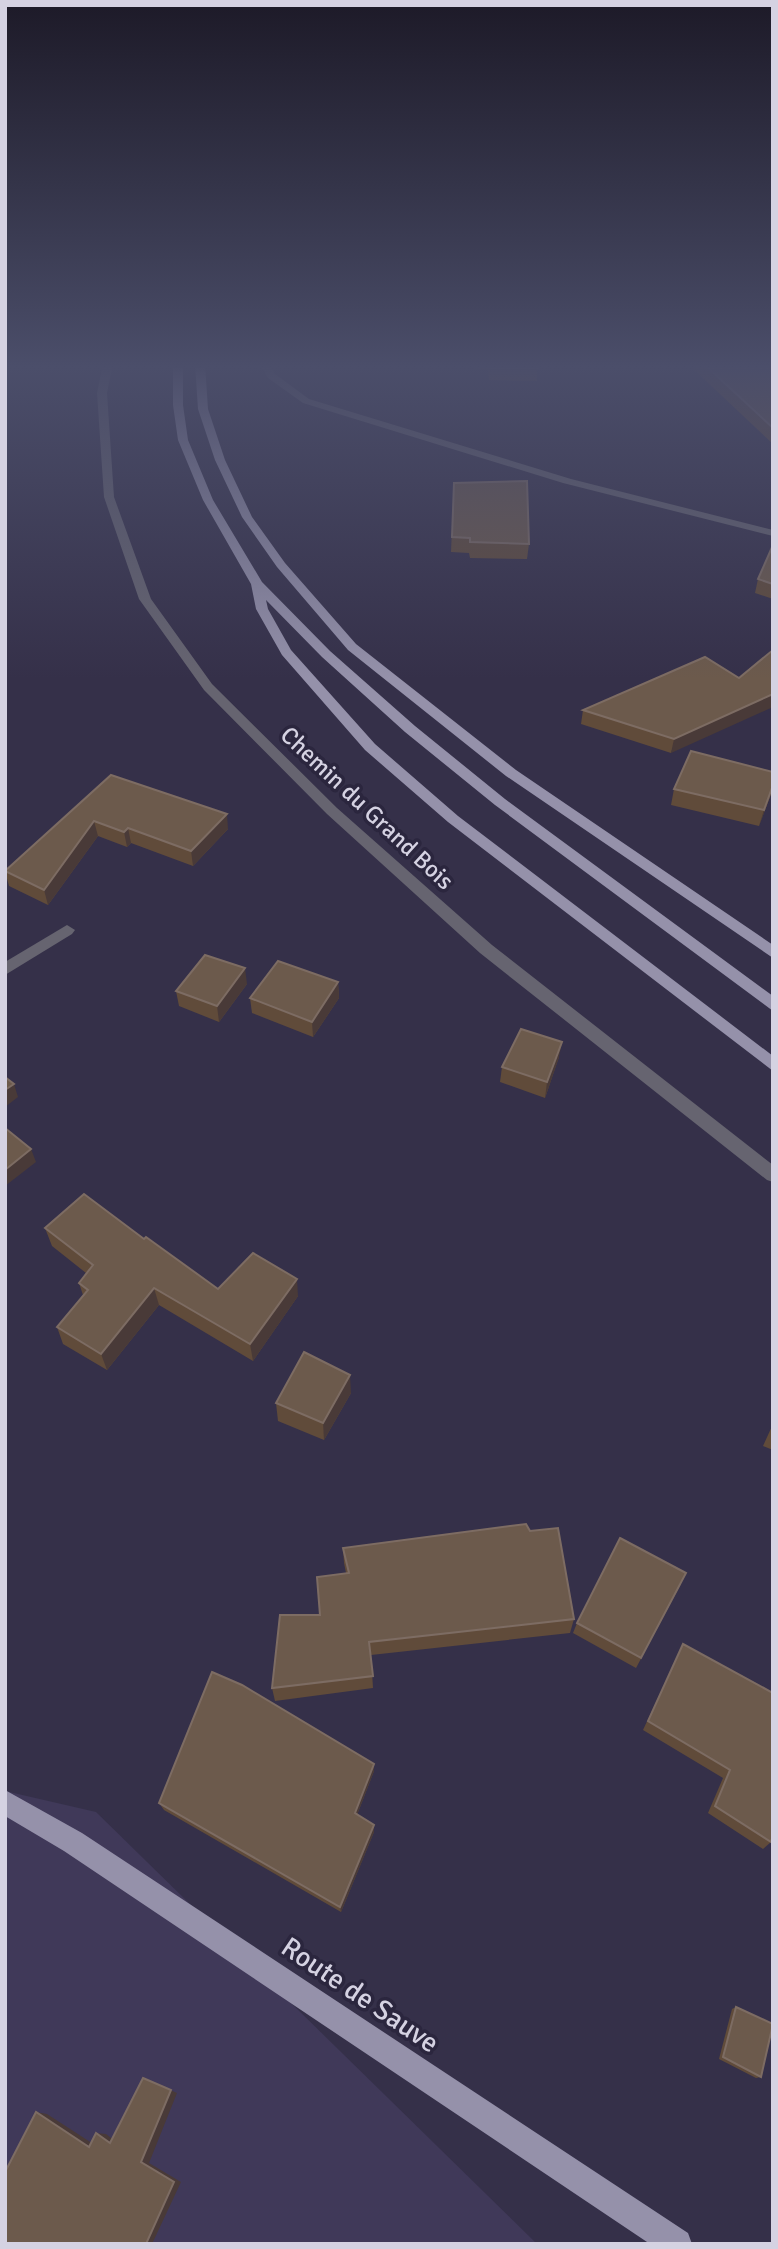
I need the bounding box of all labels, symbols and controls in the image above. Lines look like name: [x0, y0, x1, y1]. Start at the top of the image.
street label: Chemin du Grand Bois: [274, 720, 460, 896]
street label: Route de Sauve: [275, 1930, 445, 2060]

